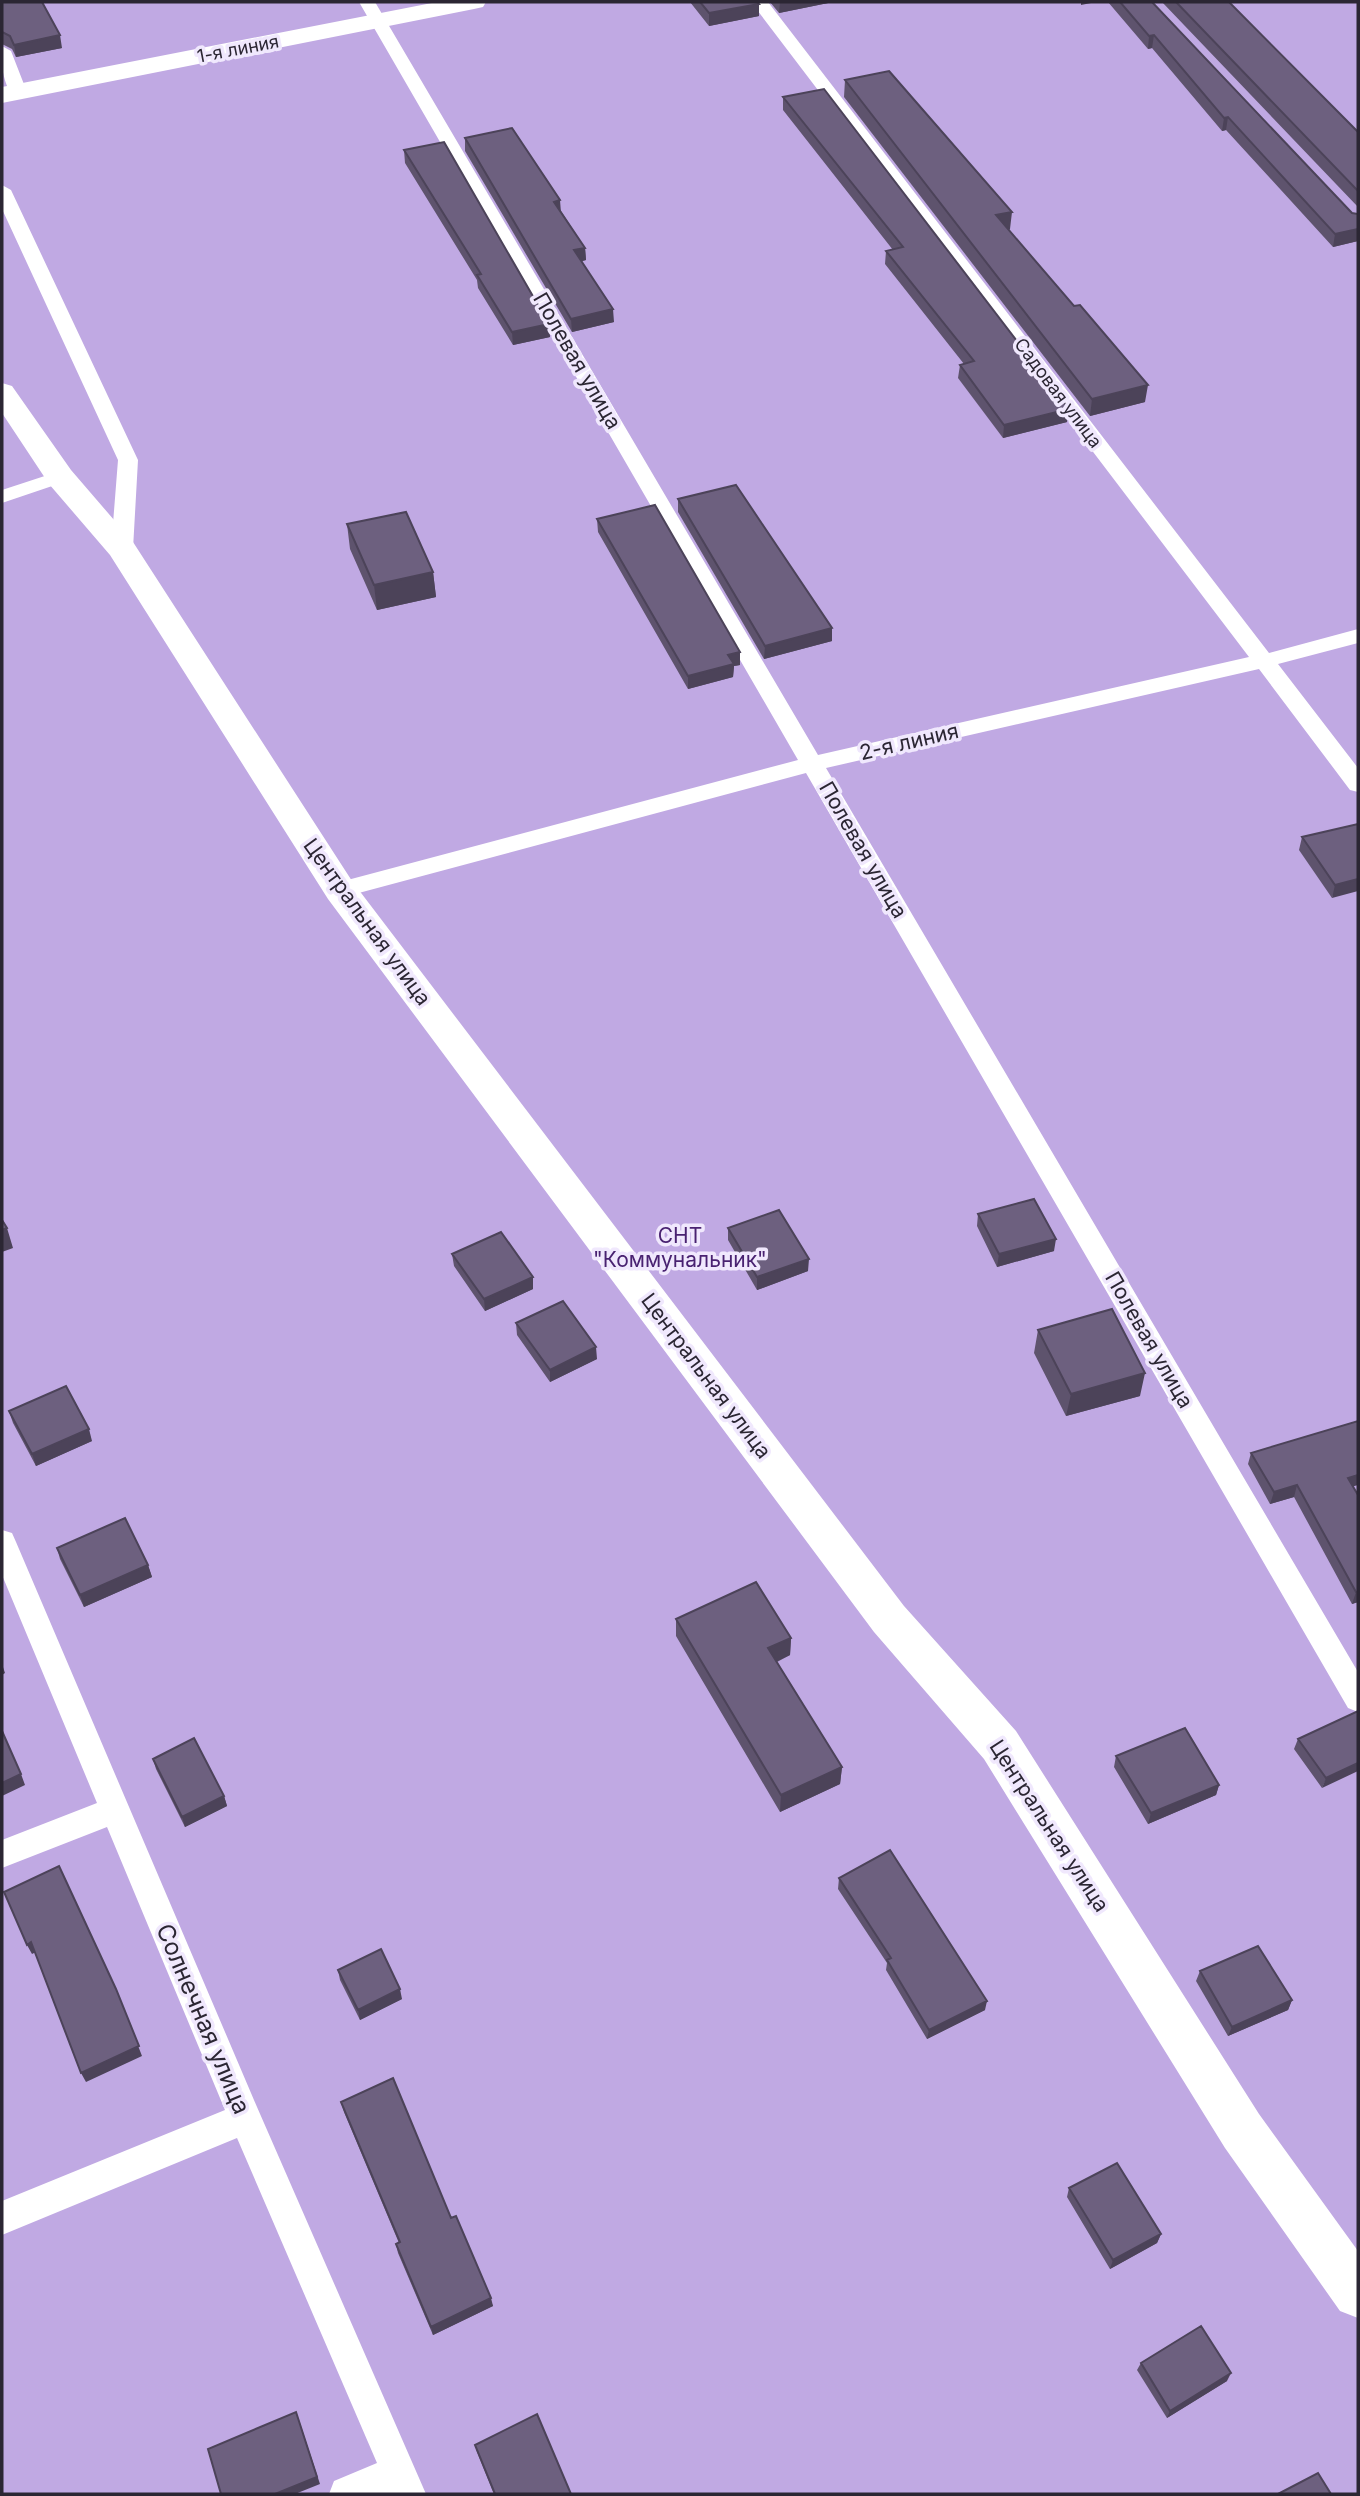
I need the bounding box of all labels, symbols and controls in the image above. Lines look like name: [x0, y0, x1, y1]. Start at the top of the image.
street label: 1-я линия: [195, 30, 281, 67]
street label: Полевая улица: [528, 288, 627, 433]
street label: Садовая улица: [1010, 334, 1106, 452]
street label: 2-я линия: [857, 718, 961, 765]
street label: Полевая улица: [814, 777, 913, 922]
street label: Центральная улица: [299, 833, 436, 1010]
park label: СНТ "Коммунальник": [593, 1223, 767, 1272]
street label: Полевая улица: [1100, 1267, 1199, 1412]
street label: Центральная улица: [636, 1288, 777, 1463]
street label: Центральная улица: [984, 1735, 1114, 1916]
street label: Солнечная улица: [150, 1919, 257, 2118]

